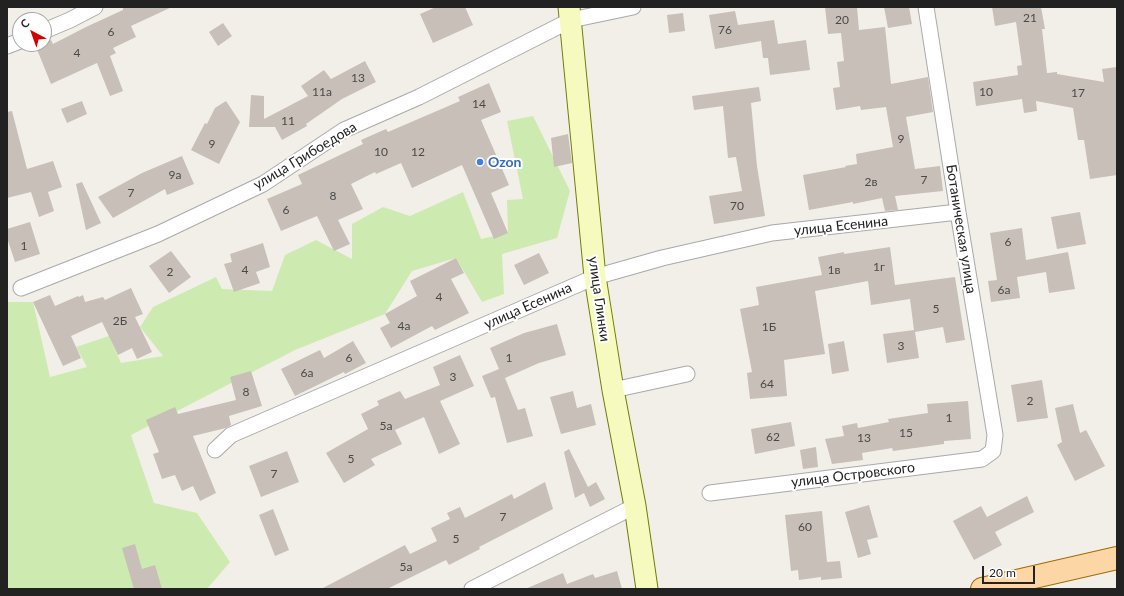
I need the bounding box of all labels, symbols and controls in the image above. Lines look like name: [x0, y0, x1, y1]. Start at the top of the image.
house number: 21: [1023, 11, 1037, 25]
north arrow: [12, 12, 52, 52]
house number: 20: [835, 13, 849, 27]
text: С: [17, 16, 31, 31]
house number: 76: [718, 23, 732, 37]
house number: 6: [108, 25, 114, 39]
house number: 4: [74, 46, 80, 60]
house number: 13: [351, 71, 365, 85]
house number: 11а: [312, 85, 332, 99]
house number: 10: [979, 85, 993, 99]
house number: 17: [1071, 86, 1085, 100]
house number: 14: [472, 97, 486, 111]
house number: 11: [281, 114, 295, 128]
street label: улица Грибоедова: [250, 119, 360, 193]
house number: 9: [898, 132, 904, 146]
house number: 9: [209, 137, 215, 151]
house number: 10: [374, 145, 388, 159]
house number: 12: [411, 145, 425, 159]
place label: Ozon: [488, 154, 521, 170]
marker: Ozon: [475, 157, 485, 167]
street label: Ботаническая улица: [943, 163, 979, 295]
house number: 9а: [169, 168, 181, 182]
house number: 7: [921, 173, 927, 187]
house number: 2в: [865, 175, 877, 189]
house number: 7: [128, 186, 134, 200]
house number: 8: [330, 189, 336, 203]
house number: 70: [730, 199, 744, 213]
house number: 6: [283, 203, 289, 217]
street label: улица Есенина: [793, 213, 889, 239]
house number: 6: [1005, 235, 1011, 249]
house number: 1: [21, 239, 27, 253]
street label: улица Глинки: [585, 255, 613, 343]
house number: 1г: [873, 260, 885, 274]
house number: 4: [242, 263, 248, 277]
house number: 1в: [828, 263, 840, 277]
house number: 2: [167, 265, 173, 279]
street label: улица Есенина: [482, 279, 574, 333]
house number: 6а: [998, 283, 1010, 297]
house number: 4: [436, 290, 442, 304]
house number: 5: [933, 302, 939, 316]
house number: 2Б: [113, 314, 127, 328]
house number: 4а: [398, 319, 410, 333]
house number: 1Б: [762, 320, 776, 334]
house number: 3: [898, 339, 904, 353]
house number: 6: [346, 351, 352, 365]
house number: 1: [506, 351, 512, 365]
house number: 6а: [301, 366, 313, 380]
house number: 3: [450, 370, 456, 384]
house number: 64: [760, 377, 774, 391]
house number: 8: [243, 385, 249, 399]
house number: 2: [1027, 394, 1033, 408]
house number: 1: [946, 411, 952, 425]
house number: 5а: [380, 419, 392, 433]
house number: 15: [899, 426, 913, 440]
house number: 62: [766, 430, 780, 444]
house number: 13: [857, 431, 871, 445]
house number: 5: [348, 452, 354, 466]
street label: улица Островского: [790, 459, 916, 491]
house number: 7: [271, 467, 277, 481]
house number: 7: [500, 510, 506, 524]
house number: 60: [798, 520, 812, 534]
house number: 5: [453, 532, 459, 546]
scale bar: [984, 558, 1037, 584]
house number: 5а: [400, 560, 412, 574]
text: 20 m: [989, 565, 1016, 580]

